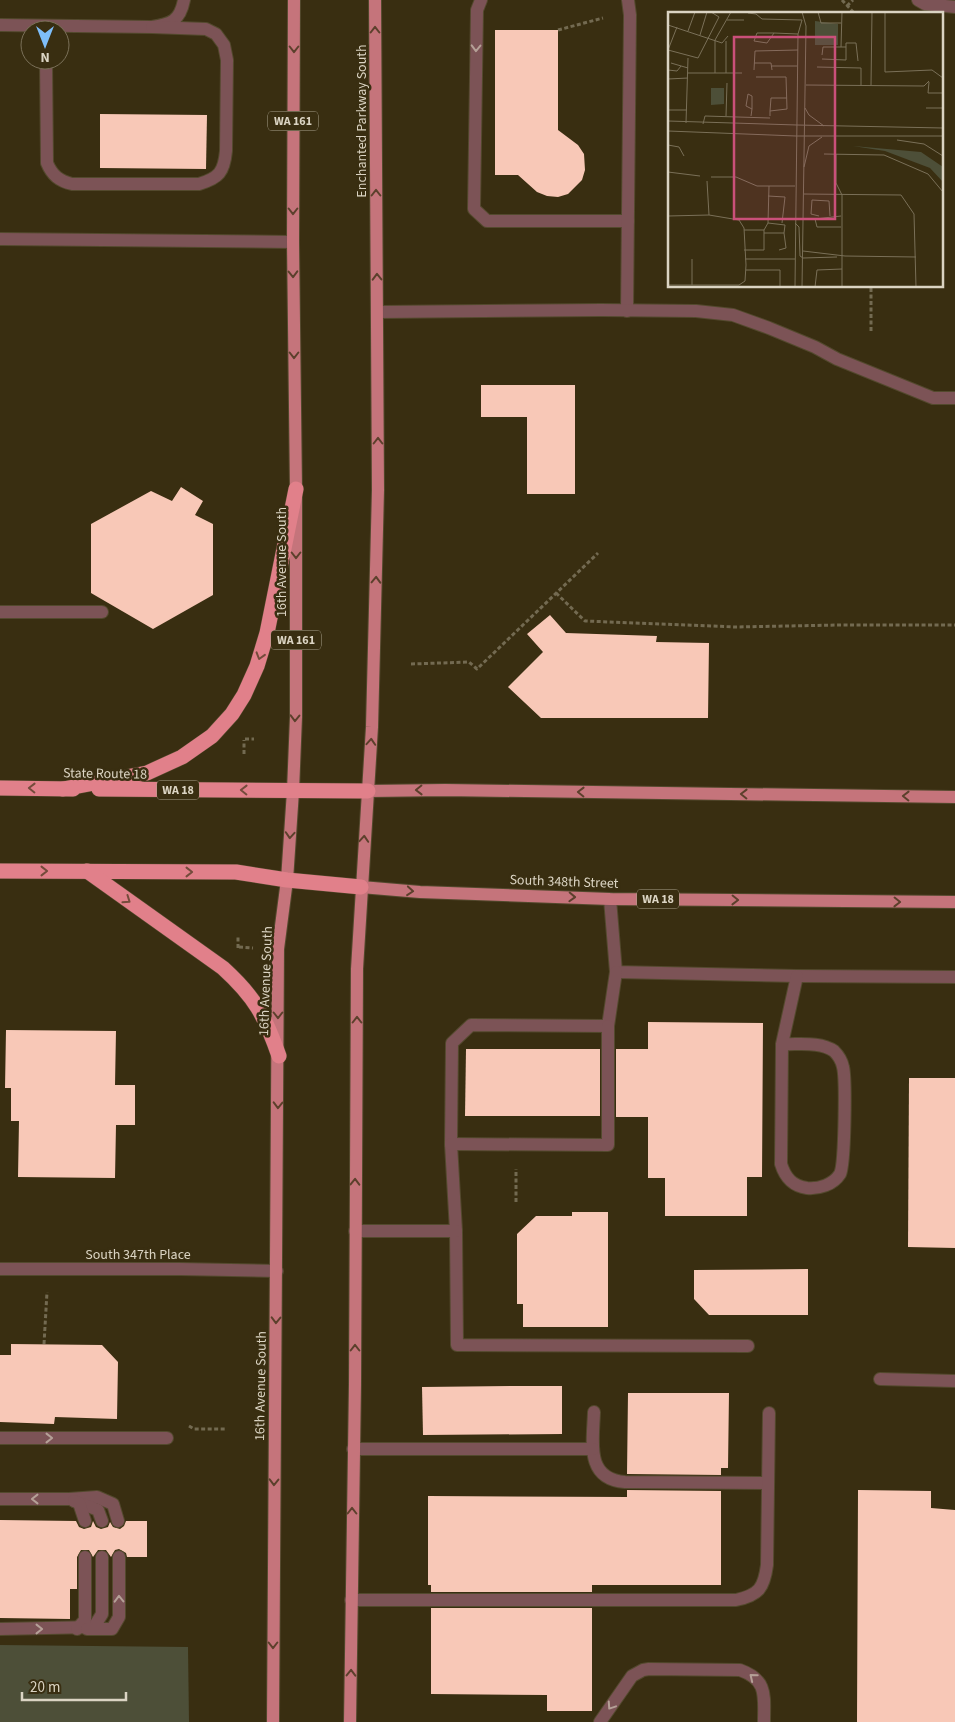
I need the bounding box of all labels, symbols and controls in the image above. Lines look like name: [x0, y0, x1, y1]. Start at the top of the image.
inset map: [668, 12, 942, 288]
north arrow: [20, 20, 70, 70]
one-way arrow: [370, 26, 380, 34]
street label: Enchanted Parkway South: [352, 44, 372, 198]
one-way arrow: [471, 44, 481, 52]
one-way arrow: [289, 45, 299, 53]
text: N: [40, 47, 50, 67]
road number: WA 161: [268, 112, 318, 130]
one-way arrow: [371, 189, 381, 196]
one-way arrow: [288, 208, 298, 215]
one-way arrow: [288, 270, 299, 278]
one-way arrow: [372, 273, 382, 280]
one-way arrow: [289, 352, 299, 359]
one-way arrow: [373, 437, 383, 444]
street label: 16th Avenue South: [272, 507, 292, 617]
one-way arrow: [291, 552, 301, 560]
one-way arrow: [370, 576, 381, 584]
road number: WA 161: [271, 630, 321, 650]
one-way arrow: [256, 652, 266, 660]
one-way arrow: [290, 714, 301, 722]
one-way arrow: [365, 738, 376, 746]
street label: State Route 18: [63, 763, 147, 785]
road number: WA 18: [157, 780, 199, 800]
one-way arrow: [27, 783, 35, 793]
one-way arrow: [240, 785, 248, 795]
one-way arrow: [415, 785, 422, 795]
one-way arrow: [577, 787, 585, 797]
one-way arrow: [740, 789, 748, 799]
one-way arrow: [902, 791, 910, 801]
one-way arrow: [285, 831, 296, 839]
one-way arrow: [359, 835, 370, 843]
one-way arrow: [40, 866, 48, 876]
one-way arrow: [185, 867, 193, 877]
street label: South 348th Street: [509, 870, 619, 894]
one-way arrow: [406, 886, 414, 897]
road number: WA 18: [637, 890, 679, 909]
one-way arrow: [569, 892, 577, 903]
one-way arrow: [121, 894, 131, 903]
one-way arrow: [732, 895, 739, 905]
one-way arrow: [894, 897, 901, 907]
street label: 16th Avenue South: [254, 926, 278, 1036]
one-way arrow: [273, 1012, 283, 1020]
one-way arrow: [352, 1016, 362, 1024]
one-way arrow: [273, 1102, 283, 1109]
one-way arrow: [350, 1178, 360, 1186]
street label: South 347th Place: [85, 1245, 191, 1265]
one-way arrow: [271, 1316, 281, 1324]
street label: 16th Avenue South: [250, 1331, 272, 1441]
one-way arrow: [350, 1344, 360, 1352]
one-way arrow: [45, 1433, 53, 1443]
one-way arrow: [269, 1479, 279, 1487]
one-way arrow: [30, 1494, 38, 1504]
one-way arrow: [347, 1507, 357, 1514]
one-way arrow: [114, 1595, 124, 1602]
one-way arrow: [35, 1624, 43, 1634]
one-way arrow: [268, 1642, 278, 1649]
one-way arrow: [346, 1669, 356, 1677]
scale bar: [22, 1670, 126, 1702]
one-way arrow: [750, 1674, 759, 1683]
text: 20 m: [30, 1677, 60, 1698]
one-way arrow: [608, 1700, 617, 1710]

